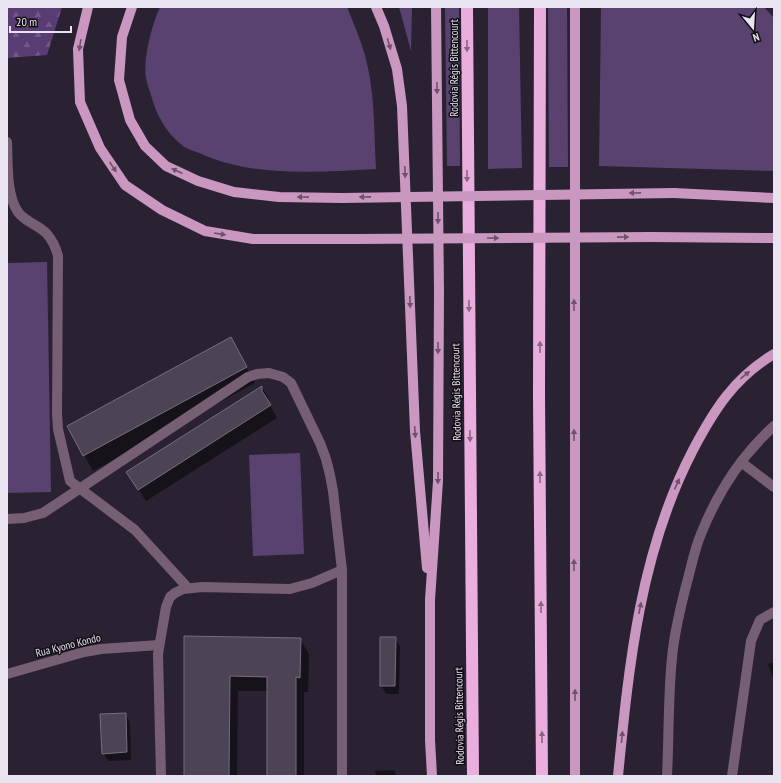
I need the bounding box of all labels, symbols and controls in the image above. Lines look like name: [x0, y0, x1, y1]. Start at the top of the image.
scale bar: [10, 8, 71, 34]
north arrow: [733, 8, 773, 48]
text: 20 m: [16, 14, 37, 29]
street label: Rodovia Régis Bittencourt: [447, 19, 461, 117]
text: N: [751, 30, 761, 45]
one-way arrow: [386, 38, 392, 50]
one-way arrow: [77, 39, 83, 51]
one-way arrow: [464, 40, 470, 53]
one-way arrow: [434, 82, 440, 95]
one-way arrow: [109, 162, 117, 172]
one-way arrow: [401, 166, 408, 178]
one-way arrow: [171, 168, 182, 174]
one-way arrow: [464, 170, 470, 183]
one-way arrow: [628, 190, 641, 196]
one-way arrow: [296, 194, 309, 200]
one-way arrow: [358, 194, 371, 200]
one-way arrow: [435, 212, 441, 225]
one-way arrow: [214, 231, 226, 237]
one-way arrow: [617, 234, 630, 240]
one-way arrow: [487, 235, 500, 241]
one-way arrow: [407, 296, 413, 309]
one-way arrow: [571, 298, 577, 311]
one-way arrow: [466, 300, 472, 313]
one-way arrow: [537, 340, 543, 353]
one-way arrow: [435, 342, 441, 355]
street label: Rodovia Régis Bittencourt: [448, 343, 464, 441]
one-way arrow: [740, 371, 751, 379]
one-way arrow: [412, 426, 419, 438]
one-way arrow: [571, 428, 577, 441]
one-way arrow: [467, 430, 473, 443]
one-way arrow: [537, 470, 543, 483]
one-way arrow: [435, 472, 441, 485]
one-way arrow: [674, 479, 680, 490]
one-way arrow: [571, 558, 577, 571]
one-way arrow: [538, 600, 544, 613]
one-way arrow: [637, 602, 643, 615]
street label: Rua Kyono Kondo: [34, 630, 102, 660]
street label: Rodovia Régis Bittencourt: [451, 667, 467, 765]
one-way arrow: [572, 688, 578, 701]
one-way arrow: [539, 730, 545, 743]
one-way arrow: [619, 731, 625, 743]

